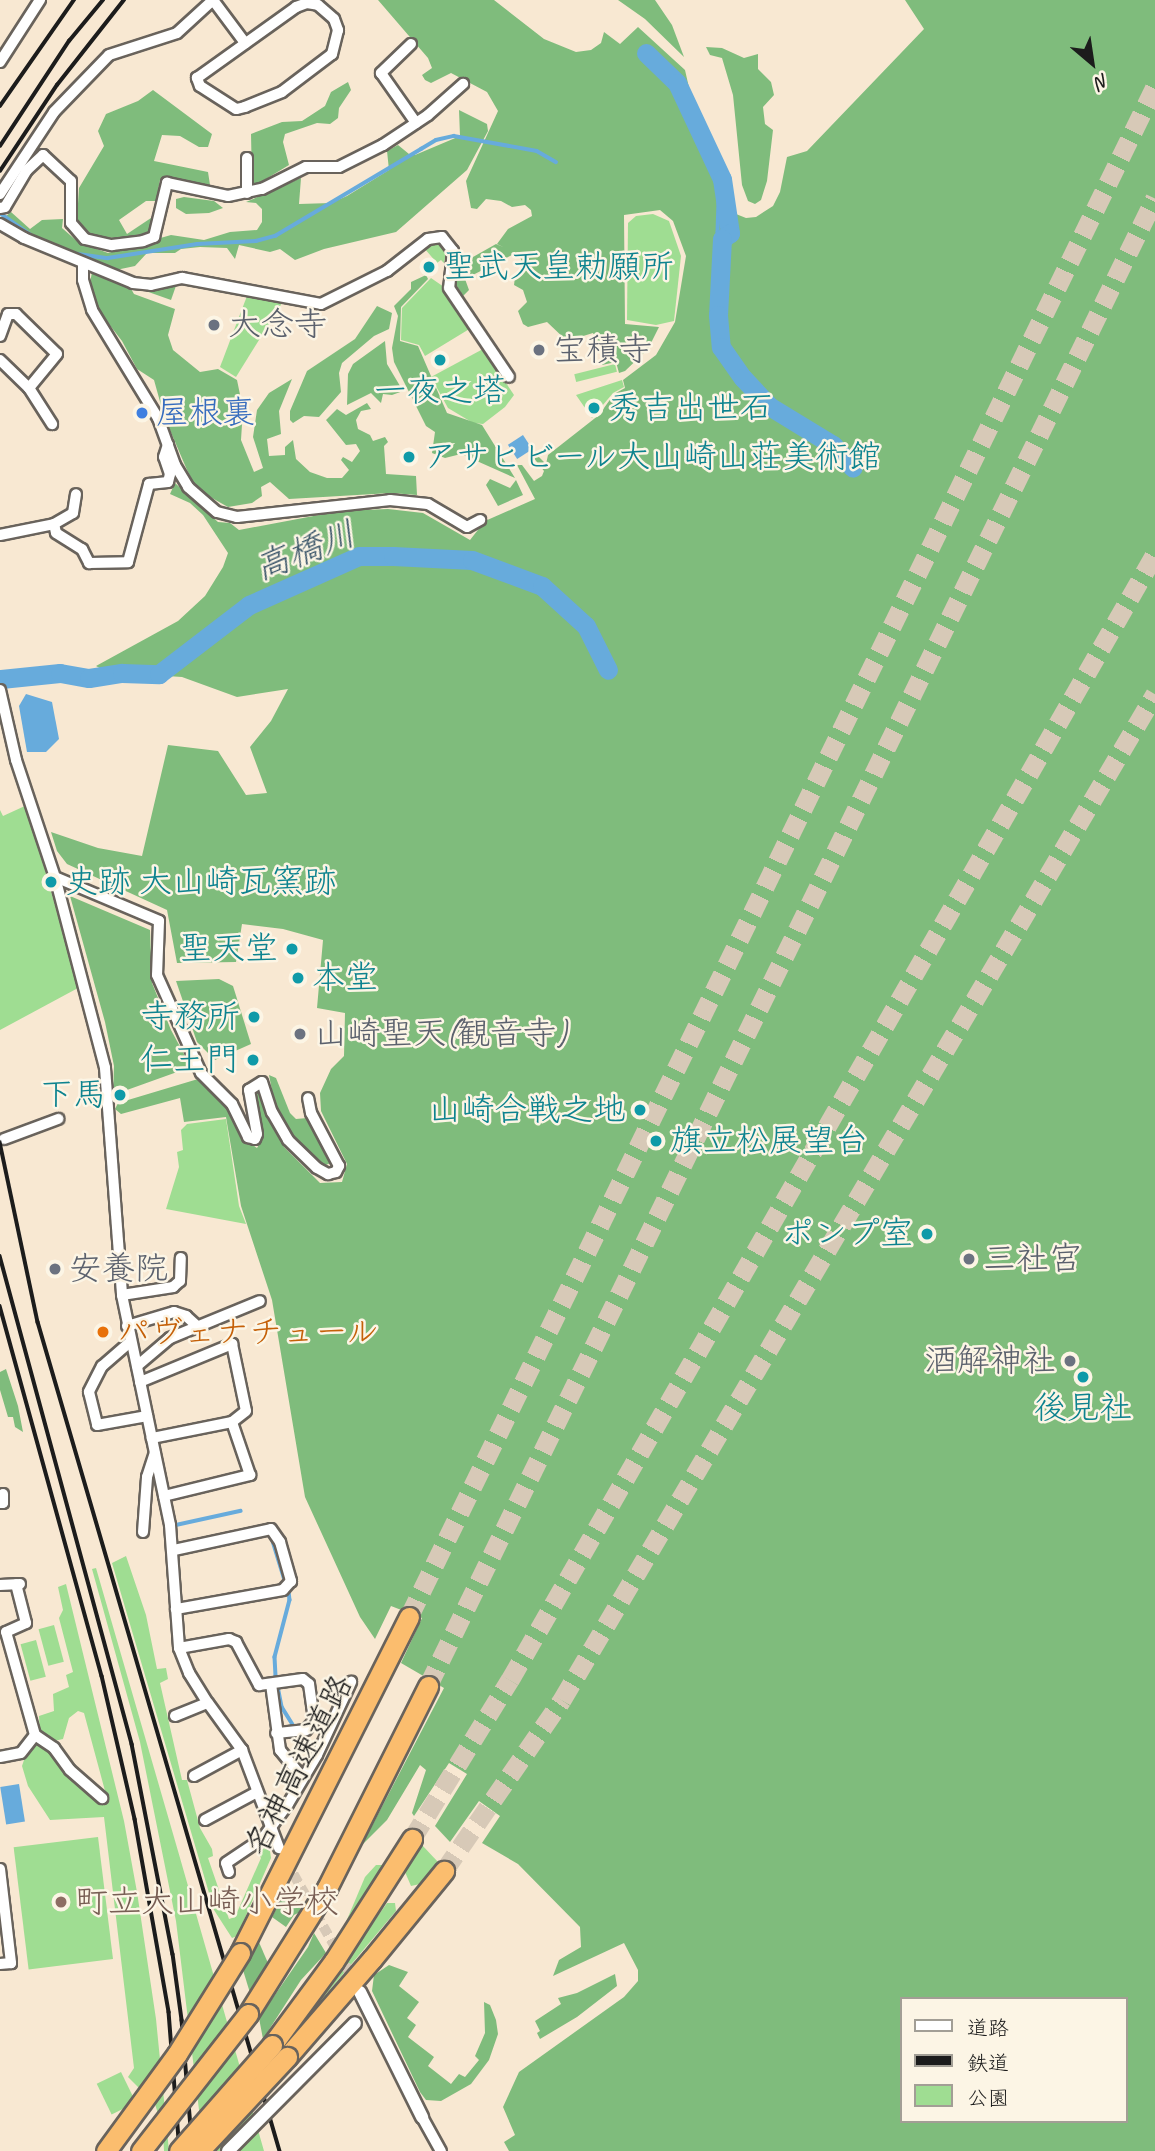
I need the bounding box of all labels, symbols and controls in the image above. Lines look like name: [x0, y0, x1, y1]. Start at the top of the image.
north arrow: [1057, 28, 1127, 98]
text: N: [1091, 68, 1113, 95]
place label: 聖武天皇勅願所: [443, 247, 674, 287]
marker: 聖武天皇勅願所: [421, 259, 437, 275]
place label: 大念寺: [228, 305, 327, 345]
marker: 大念寺: [206, 317, 222, 333]
place label: 宝積寺: [553, 330, 652, 370]
marker: 宝積寺: [531, 342, 547, 358]
marker: 一夜之塔: [432, 352, 448, 368]
place label: 一夜之塔: [374, 371, 506, 411]
place label: 秀吉出世石: [608, 388, 773, 428]
place label: 屋根裏: [156, 393, 255, 433]
marker: 秀吉出世石: [586, 400, 602, 416]
marker: 屋根裏: [134, 405, 150, 421]
place label: アサヒビール大山崎山荘美術館: [423, 437, 883, 477]
marker: アサヒビール大山崎山荘美術館: [401, 449, 417, 465]
water label: 高橋川: [248, 513, 362, 589]
place label: 史跡 大山崎瓦窯跡: [65, 862, 337, 902]
marker: 史跡 大山崎瓦窯跡: [43, 874, 59, 890]
place label: 聖天堂: [179, 929, 278, 969]
marker: 聖天堂: [284, 941, 300, 957]
place label: 本堂: [312, 958, 378, 998]
marker: 本堂: [290, 970, 306, 986]
place label: 寺務所: [141, 997, 240, 1037]
marker: 寺務所: [246, 1009, 262, 1025]
place label: 山崎聖天(観音寺): [314, 1014, 567, 1054]
marker: 山崎聖天(観音寺): [292, 1026, 308, 1042]
place label: 仁王門: [140, 1040, 239, 1080]
marker: 仁王門: [245, 1052, 261, 1068]
place label: 下馬: [40, 1075, 106, 1115]
marker: 下馬: [112, 1087, 128, 1103]
place label: 山崎合戦之地: [428, 1090, 626, 1130]
marker: 山崎合戦之地: [632, 1102, 648, 1118]
place label: 旗立松展望台: [670, 1121, 868, 1161]
marker: 旗立松展望台: [648, 1133, 664, 1149]
place label: ポンプ室: [781, 1214, 913, 1254]
marker: ポンプ室: [919, 1226, 935, 1242]
place label: 三社宮: [983, 1239, 1082, 1279]
place label: 安養院: [69, 1249, 168, 1289]
marker: 三社宮: [961, 1251, 977, 1267]
marker: 安養院: [47, 1261, 63, 1277]
place label: パヴェナチュール: [117, 1312, 381, 1352]
marker: パヴェナチュール: [95, 1324, 111, 1340]
place label: 酒解神社: [924, 1341, 1056, 1381]
marker: 酒解神社: [1062, 1353, 1078, 1369]
marker: 後見社: [1075, 1369, 1091, 1385]
place label: 後見社: [1034, 1388, 1132, 1428]
street label: 名神高速道路: [236, 1668, 362, 1862]
place label: 町立大山崎小学校: [75, 1882, 339, 1922]
marker: 町立大山崎小学校: [53, 1894, 69, 1910]
legend: [900, 1997, 1127, 2123]
text: 道路: [967, 2015, 1009, 2041]
text: 鉄道: [967, 2050, 1009, 2076]
text: 公園: [967, 2085, 1009, 2111]

